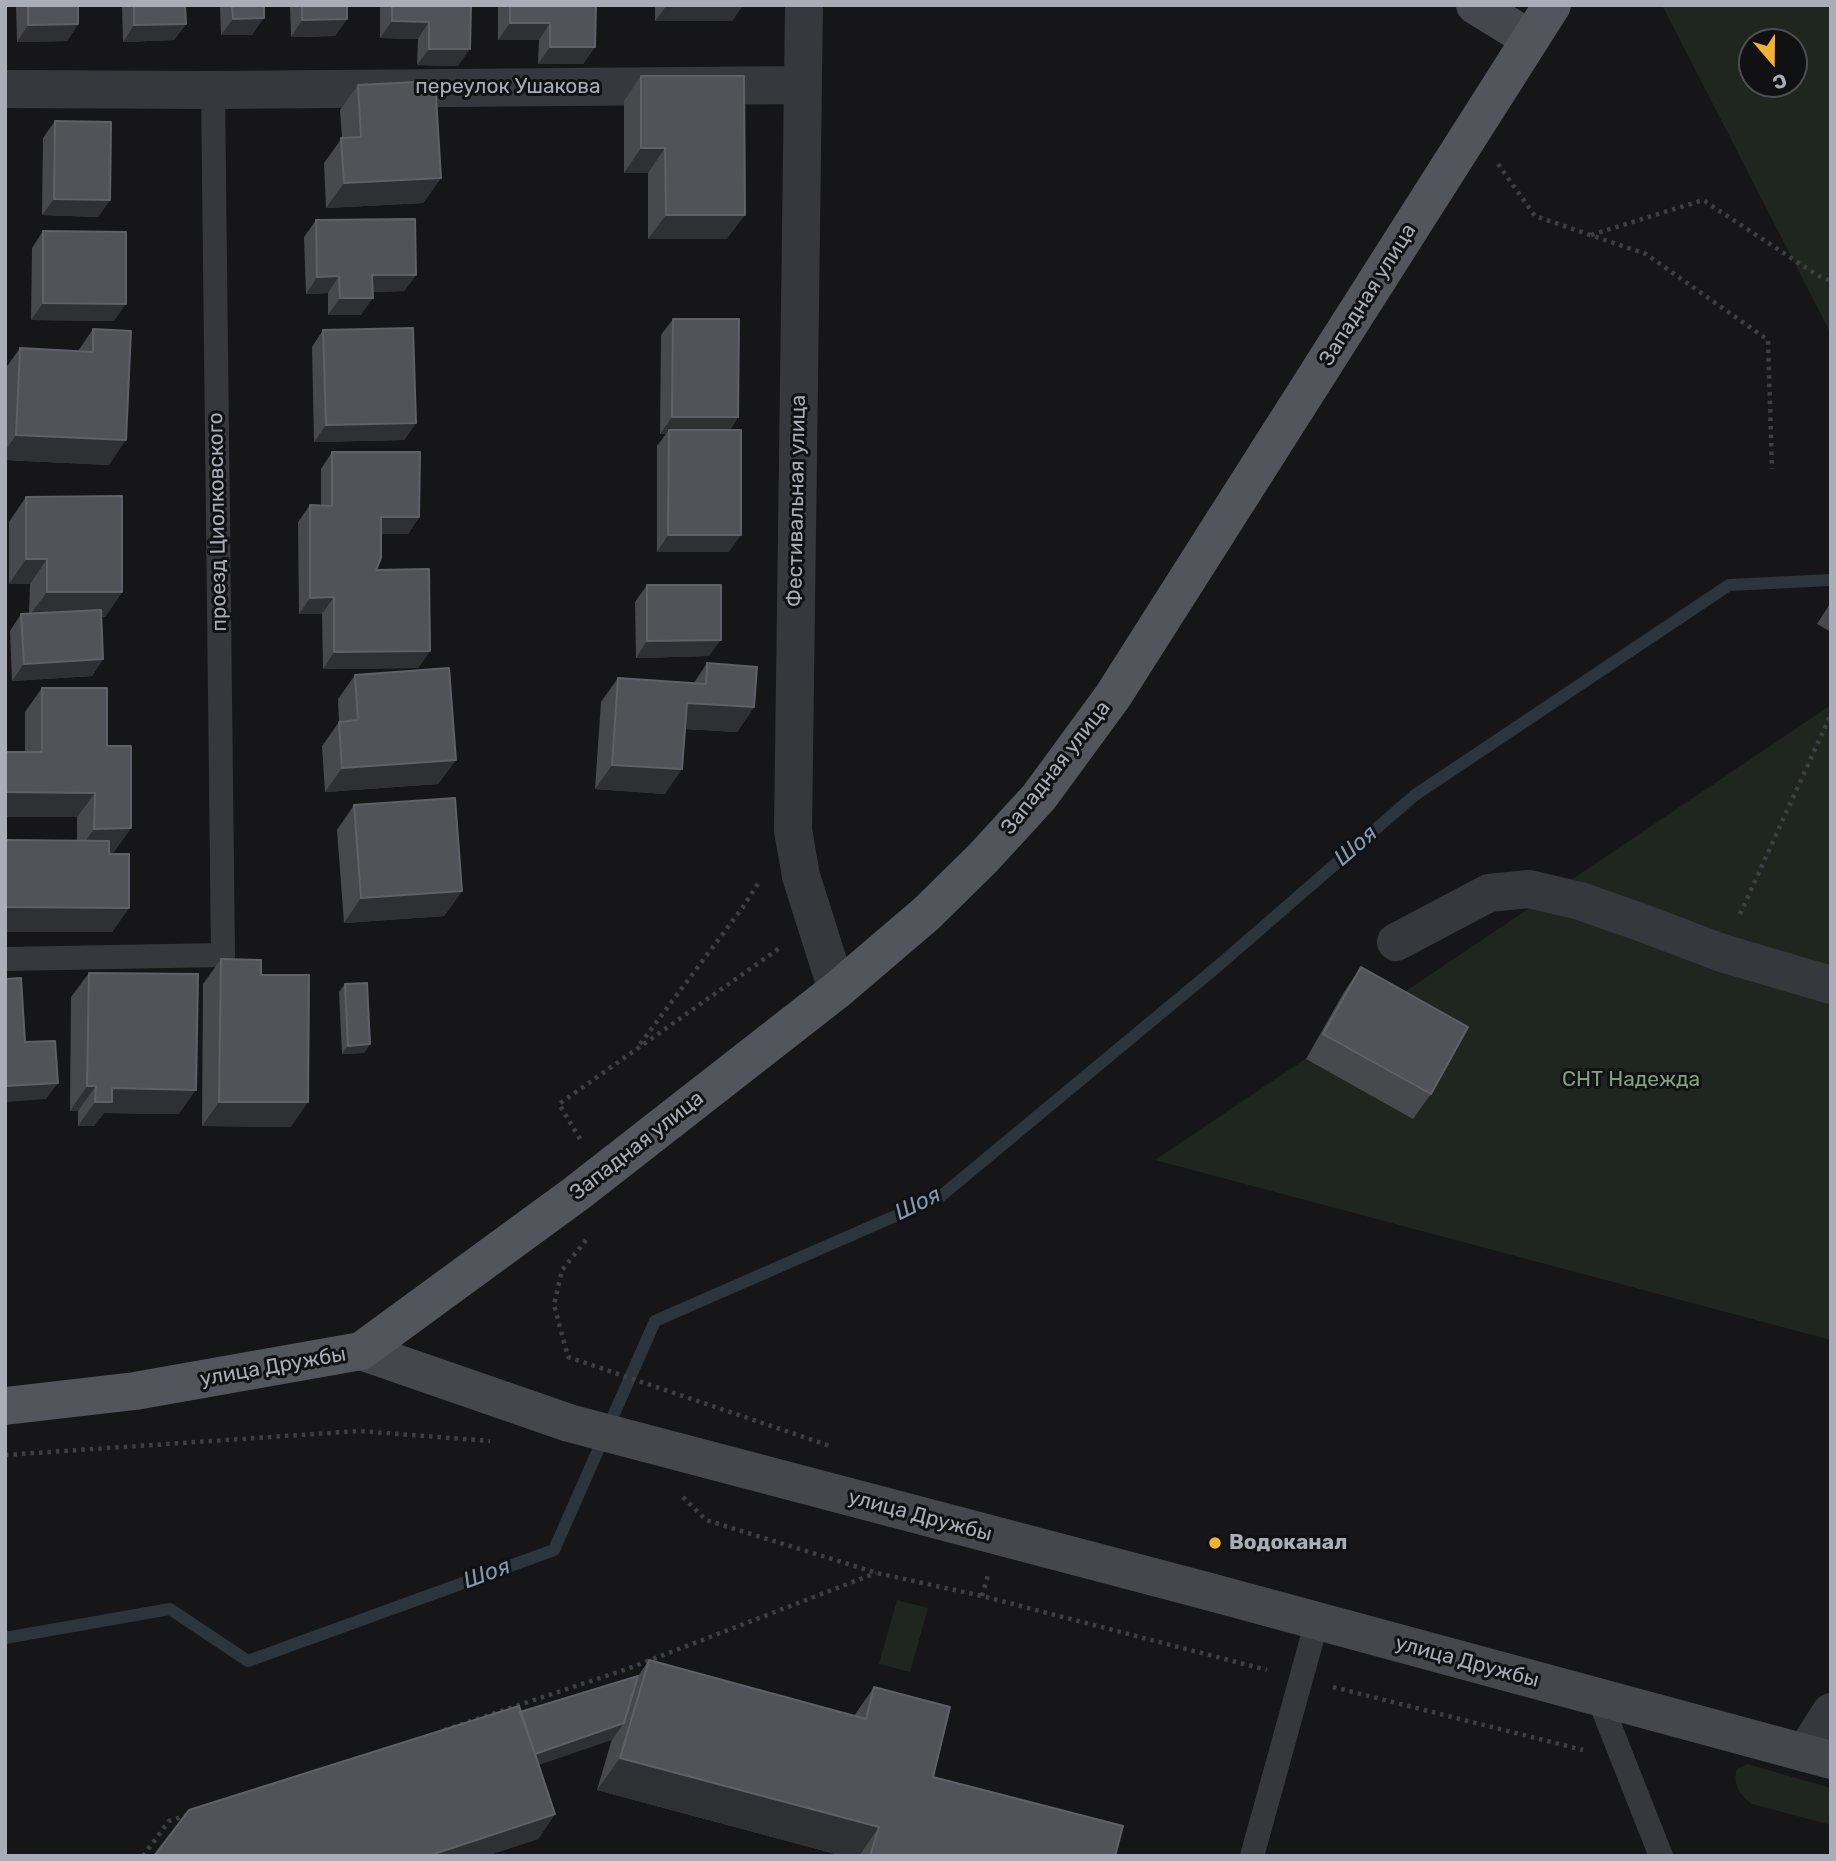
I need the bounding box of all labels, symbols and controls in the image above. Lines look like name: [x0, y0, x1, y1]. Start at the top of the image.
north arrow: [1738, 28, 1808, 98]
text: С: [1769, 68, 1790, 94]
street label: переулок Ушакова: [415, 74, 601, 100]
street label: Западная улица: [1314, 219, 1422, 371]
street label: Фестивальная улица: [783, 395, 811, 607]
street label: проезд Циолковского: [203, 412, 233, 632]
street label: Западная улица: [996, 696, 1116, 840]
water label: Шоя: [1329, 820, 1383, 872]
park label: СНТ Надежда: [1562, 1067, 1700, 1093]
street label: Западная улица: [565, 1086, 709, 1206]
water label: Шоя: [891, 1181, 945, 1227]
street label: улица Дружбы: [198, 1342, 348, 1392]
street label: улица Дружбы: [845, 1485, 995, 1547]
place label: Водоканал: [1229, 1530, 1347, 1556]
marker: Водоканал: [1207, 1535, 1223, 1551]
water label: Шоя: [460, 1553, 514, 1595]
street label: улица Дружбы: [1392, 1631, 1542, 1693]

